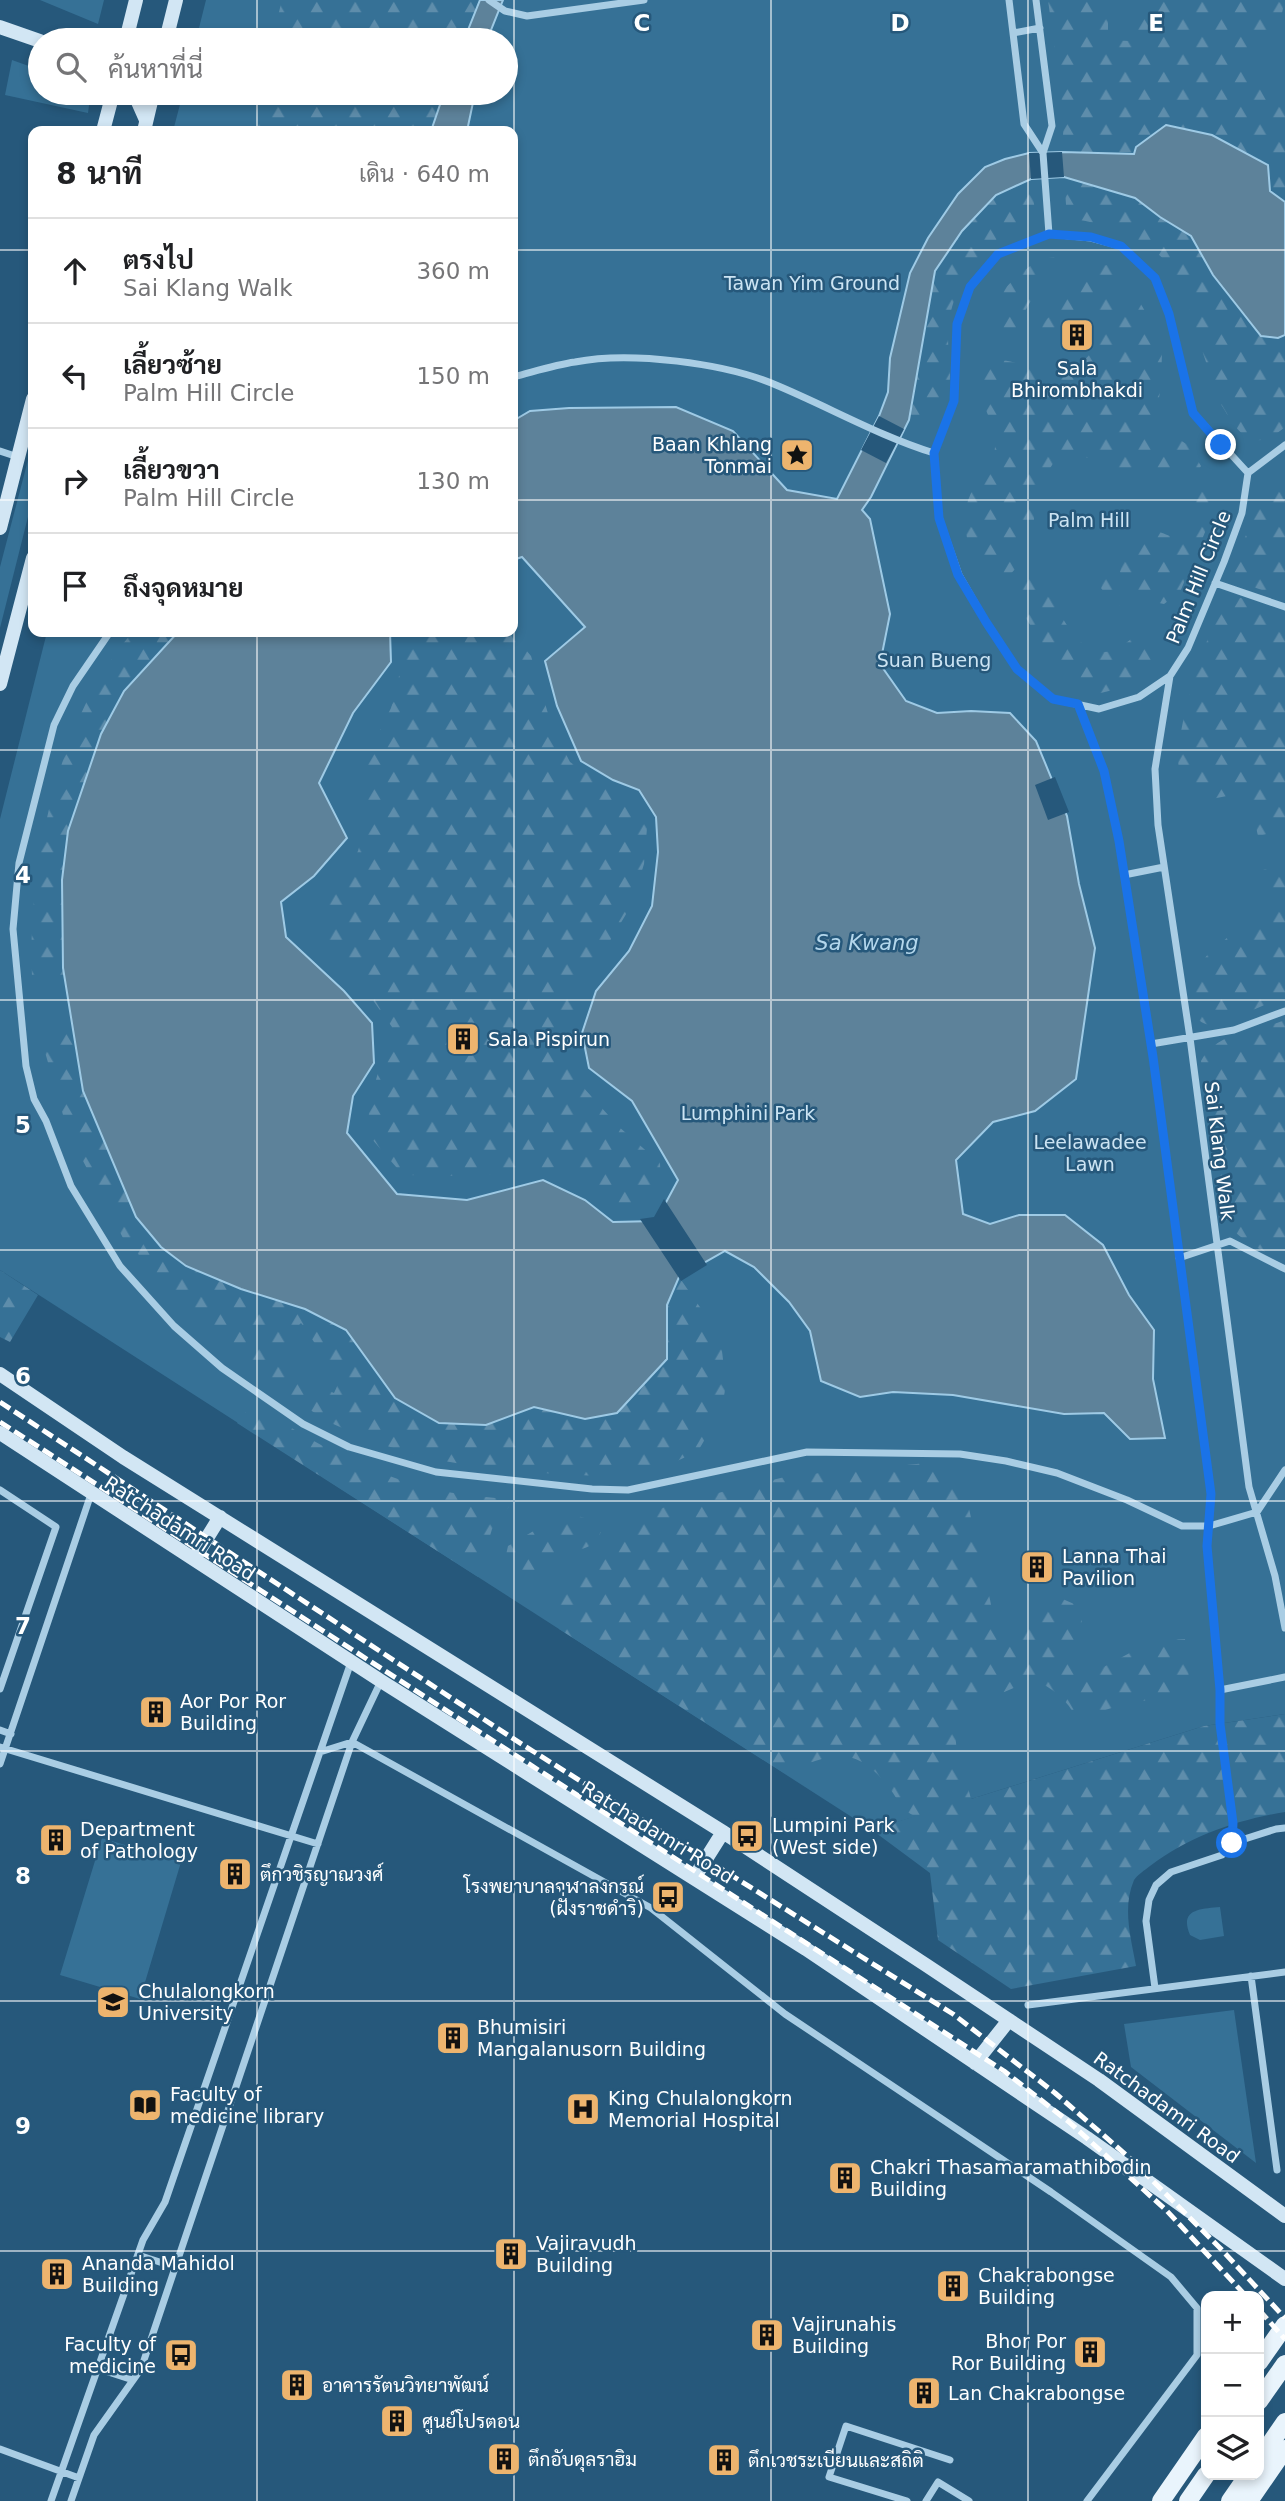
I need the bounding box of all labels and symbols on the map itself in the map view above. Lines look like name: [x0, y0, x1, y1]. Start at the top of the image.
text: C: [634, 10, 650, 36]
text: D: [890, 10, 910, 36]
text: E: [1148, 10, 1164, 36]
park label: Tawan Yim Ground: [723, 272, 900, 294]
building icon: Sala Bhirombhakdi: [1058, 316, 1096, 354]
place label: Sala Bhirombhakdi: [1011, 357, 1143, 401]
route end: [1205, 429, 1236, 460]
place label: Baan Khlang Tonmai: [652, 433, 772, 477]
place icon: Baan Khlang Tonmai: [778, 436, 816, 474]
street label: Palm Hill Circle: [1161, 507, 1235, 647]
park label: Palm Hill: [1048, 509, 1130, 531]
park label: Suan Bueng: [877, 649, 991, 671]
text: 4: [15, 862, 31, 888]
water label: Sa Kwang: [815, 931, 919, 955]
building icon: Sala Pispirun: [444, 1020, 482, 1058]
place label: Sala Pispirun: [488, 1028, 610, 1050]
street label: Sai Klang Walk: [1201, 1080, 1239, 1222]
park label: Lumphini Park: [681, 1102, 815, 1124]
text: 5: [15, 1112, 31, 1138]
park label: Leelawadee Lawn: [1033, 1131, 1147, 1175]
text: 6: [15, 1363, 31, 1389]
street label: Ratchadamri Road: [101, 1471, 259, 1585]
place label: Lanna Thai Pavilion: [1062, 1545, 1167, 1589]
building icon: Lanna Thai Pavilion: [1018, 1548, 1056, 1586]
text: 7: [15, 1613, 31, 1639]
place label: Aor Por Ror Building: [180, 1690, 286, 1734]
building icon: Aor Por Ror Building: [137, 1693, 175, 1731]
street label: Ratchadamri Road: [578, 1776, 738, 1888]
place label: Lumpini Park (West side): [772, 1814, 895, 1858]
bus stop icon: Lumpini Park (West side): [728, 1817, 766, 1855]
place label: Department of Pathology: [80, 1818, 198, 1862]
building icon: Department of Pathology: [37, 1821, 75, 1859]
route start: [1216, 1827, 1247, 1858]
building icon: ตึกวชิรญาณวงศ์: [216, 1855, 254, 1893]
place label: ตึกวชิรญาณวงศ์: [260, 1862, 383, 1886]
text: 8: [15, 1863, 31, 1889]
place label: โรงพยาบาลจุฬาลงกรณ์ (ฝั่งราชดำริ): [463, 1874, 644, 1919]
bus stop icon: โรงพยาบาลจุฬาลงกรณ์ (ฝั่งราชดำริ): [649, 1878, 687, 1916]
place label: Chulalongkorn University: [138, 1980, 275, 2024]
school or university icon: Chulalongkorn University: [94, 1983, 132, 2021]
place label: Bhumisiri Mangalanusorn Building: [477, 2016, 706, 2060]
building icon: Bhumisiri Mangalanusorn Building: [434, 2019, 472, 2057]
street label: Ratchadamri Road: [1090, 2047, 1244, 2167]
place label: Faculty of medicine library: [170, 2083, 324, 2127]
library icon: Faculty of medicine library: [126, 2086, 164, 2124]
place label: King Chulalongkorn Memorial Hospital: [608, 2087, 793, 2131]
hospital icon: King Chulalongkorn Memorial Hospital: [564, 2090, 602, 2128]
text: 9: [15, 2113, 31, 2139]
place label: Chakri Thasamaramathibodin Building: [870, 2156, 1152, 2200]
building icon: Chakri Thasamaramathibodin Building: [826, 2159, 864, 2197]
place label: Vajiravudh Building: [536, 2232, 637, 2276]
building icon: Vajiravudh Building: [492, 2235, 530, 2273]
place label: Ananda Mahidol Building: [82, 2252, 235, 2296]
building icon: Ananda Mahidol Building: [38, 2255, 76, 2293]
place label: Chakrabongse Building: [978, 2264, 1115, 2308]
building icon: Chakrabongse Building: [934, 2267, 972, 2305]
place label: Vajirunahis Building: [792, 2313, 896, 2357]
building icon: Vajirunahis Building: [748, 2316, 786, 2354]
place label: Bhor Por Ror Building: [951, 2330, 1066, 2374]
place label: Faculty of medicine: [64, 2333, 157, 2377]
building icon: Bhor Por Ror Building: [1071, 2333, 1109, 2371]
bus stop icon: Faculty of medicine: [162, 2336, 200, 2374]
building icon: อาคารรัตนวิทยาพัฒน์: [278, 2366, 316, 2404]
place label: อาคารรัตนวิทยาพัฒน์: [322, 2373, 489, 2396]
building icon: Lan Chakrabongse: [905, 2374, 943, 2412]
place label: Lan Chakrabongse: [948, 2382, 1125, 2404]
building icon: ศูนย์โปรตอน: [378, 2402, 416, 2440]
place label: ศูนย์โปรตอน: [422, 2409, 520, 2435]
building icon: ตึกอับดุลราฮิม: [485, 2440, 523, 2478]
building icon: ตึกเวชระเบียนและสถิติ: [705, 2441, 743, 2479]
place label: ตึกอับดุลราฮิม: [528, 2448, 637, 2472]
place label: ตึกเวชระเบียนและสถิติ: [748, 2448, 924, 2471]

